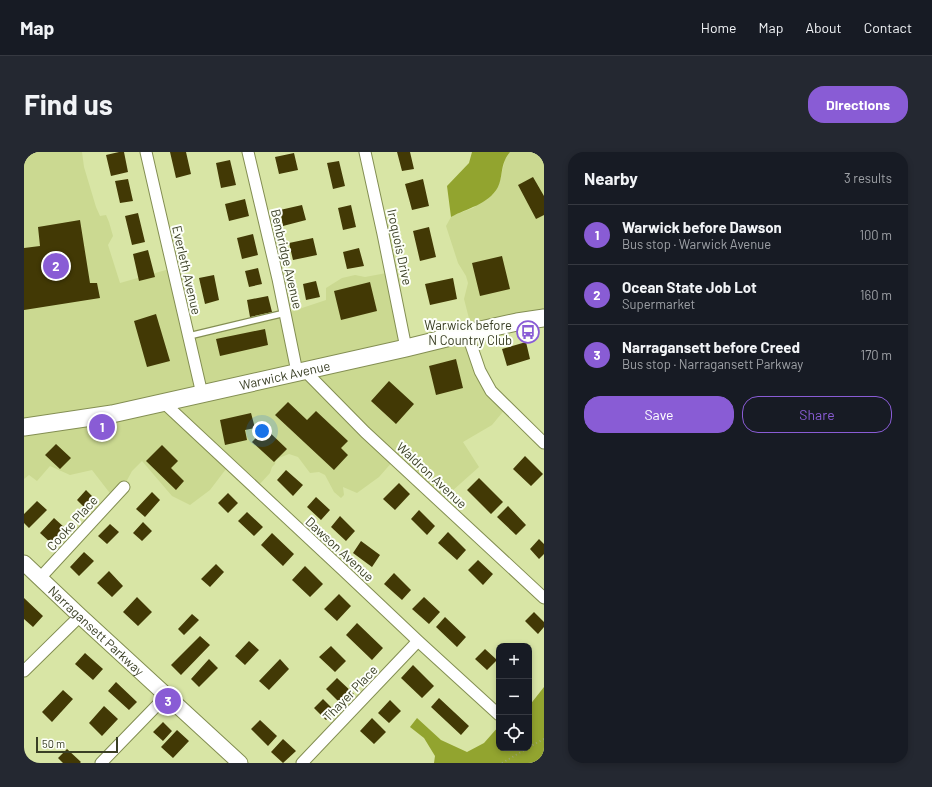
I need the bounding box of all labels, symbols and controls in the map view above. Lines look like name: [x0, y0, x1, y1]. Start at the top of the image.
text: Map: [20, 16, 54, 39]
text: Home: [701, 19, 737, 36]
text: Map: [759, 19, 783, 36]
text: About: [805, 19, 842, 36]
text: Contact: [864, 19, 912, 36]
button: Directions: [808, 86, 908, 123]
text: Find us: [24, 87, 113, 121]
text: Nearby: [584, 168, 638, 188]
text: 3 results: [844, 170, 892, 186]
street label: Benbridge Avenue: [268, 207, 306, 311]
street label: Iroquois Drive: [384, 207, 416, 287]
text: Warwick before Dawson: [622, 218, 782, 236]
street label: Everleth Avenue: [169, 224, 205, 316]
text: 1: [595, 227, 599, 243]
text: 100 m: [859, 227, 892, 243]
text: Bus stop · Warwick Avenue: [622, 236, 771, 252]
pin: 2: [43, 251, 69, 281]
text: Ocean State Job Lot: [622, 278, 757, 296]
text: 2: [593, 287, 601, 303]
text: 160 m: [860, 287, 892, 303]
text: Supermarket: [622, 296, 695, 312]
place label: Warwick before N Country Club: [424, 317, 512, 348]
bus stop icon: Warwick before N Country Club: [515, 319, 541, 345]
text: Narragansett before Creed: [622, 338, 800, 356]
text: 3: [593, 347, 601, 363]
text: 170 m: [861, 347, 892, 363]
text: Bus stop · Narragansett Parkway: [622, 356, 803, 372]
street label: Warwick Avenue: [238, 357, 332, 393]
button: Save: [584, 396, 734, 433]
button: Share: [742, 396, 892, 433]
pin: 1: [89, 412, 115, 442]
your location: [252, 421, 272, 441]
street label: Waldron Avenue: [394, 438, 470, 512]
street label: Cooke Place: [43, 492, 101, 554]
street label: Dawson Avenue: [302, 513, 378, 585]
street label: Narragansett Parkway: [45, 582, 147, 679]
map controls: [496, 643, 532, 751]
button: +: [496, 643, 532, 679]
street label: Thayer Place: [319, 662, 381, 724]
button: −: [496, 679, 532, 715]
pin: 3: [155, 686, 181, 716]
button: locate: [496, 715, 532, 751]
scale bar: [36, 735, 118, 754]
text: 50 m: [42, 737, 65, 750]

